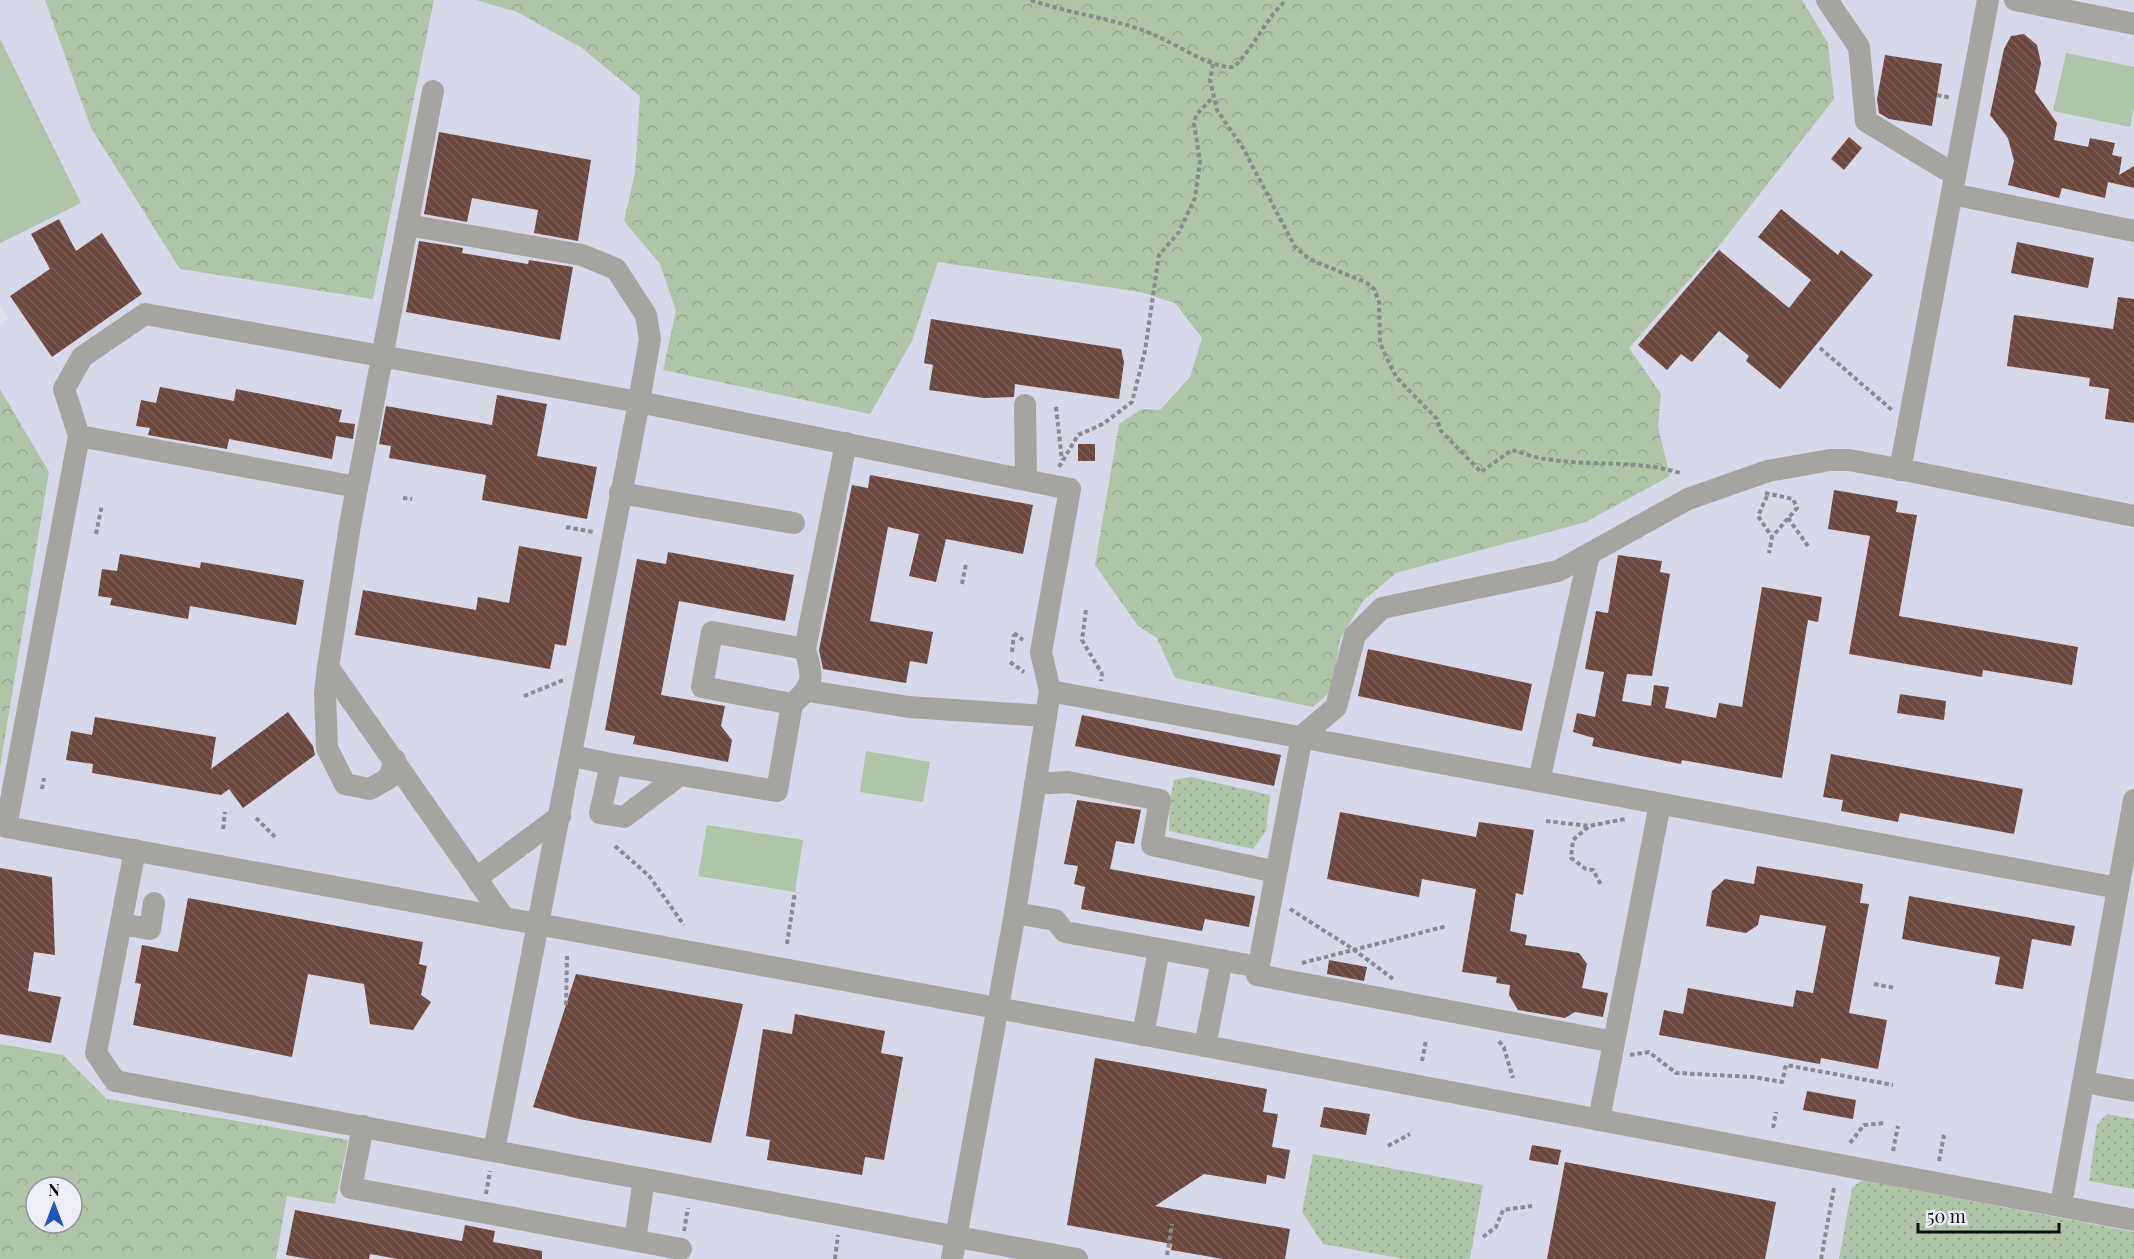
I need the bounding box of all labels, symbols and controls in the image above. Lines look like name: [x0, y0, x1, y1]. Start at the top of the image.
north arrow: [24, 1175, 84, 1235]
text: N: [48, 1179, 60, 1200]
scale bar: [1918, 1196, 2059, 1234]
text: 50 m: [1927, 1204, 1966, 1228]

